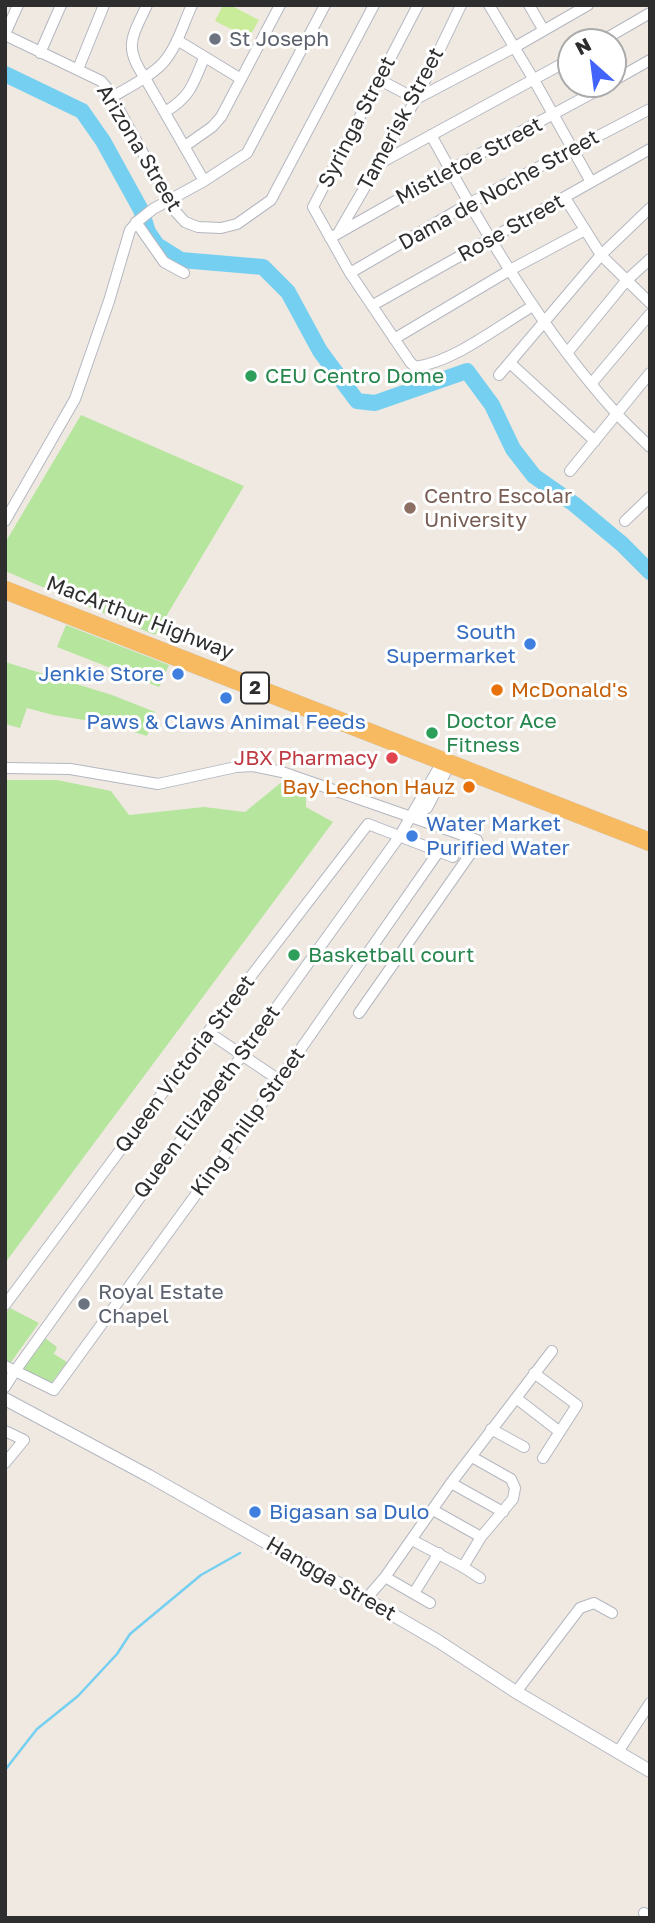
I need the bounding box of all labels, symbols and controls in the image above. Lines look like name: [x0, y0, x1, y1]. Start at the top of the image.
place label: St Joseph: [229, 26, 329, 52]
north arrow: [557, 28, 627, 98]
marker: St Joseph: [207, 31, 223, 47]
text: N: [571, 32, 595, 59]
street label: Tamerisk Street: [353, 43, 449, 195]
street label: Syringa Street: [313, 52, 401, 192]
street label: Arizona Street: [91, 80, 187, 216]
street label: Mistletoe Street: [391, 112, 547, 210]
street label: Dama de Noche Street: [394, 124, 604, 256]
street label: Rose Street: [454, 189, 568, 267]
place label: CEU Centro Dome: [265, 363, 444, 389]
marker: CEU Centro Dome: [243, 368, 259, 384]
place label: Centro Escolar University: [424, 483, 572, 533]
marker: Centro Escolar University: [402, 500, 418, 516]
street label: MacArthur Highway: [43, 571, 237, 665]
place label: South Supermarket: [386, 619, 516, 669]
marker: South Supermarket: [522, 636, 538, 652]
place label: Jenkie Store: [38, 661, 164, 687]
marker: Jenkie Store: [170, 666, 186, 682]
road number: 2: [241, 673, 269, 704]
place label: McDonald's: [511, 677, 628, 703]
marker: McDonald's: [489, 682, 505, 698]
marker: Paws & Claws Animal Feeds: [218, 690, 234, 706]
place label: Doctor Ace Fitness: [446, 708, 557, 758]
place label: Paws & Claws Animal Feeds: [86, 709, 366, 735]
marker: Doctor Ace Fitness: [424, 725, 440, 741]
place label: JBX Pharmacy: [234, 745, 378, 771]
marker: JBX Pharmacy: [384, 750, 400, 766]
place label: Bay Lechon Hauz: [282, 774, 455, 800]
marker: Bay Lechon Hauz: [461, 779, 477, 795]
place label: Water Market Purified Water: [426, 811, 570, 861]
marker: Water Market Purified Water: [404, 828, 420, 844]
place label: Basketball court: [308, 942, 474, 968]
marker: Basketball court: [286, 947, 302, 963]
street label: Queen Victoria Street: [110, 970, 260, 1158]
street label: Queen Elizabeth Street: [129, 1001, 285, 1203]
street label: King Phillp Street: [186, 1043, 310, 1201]
place label: Royal Estate Chapel: [98, 1279, 224, 1329]
marker: Royal Estate Chapel: [76, 1296, 92, 1312]
place label: Bigasan sa Dulo: [269, 1499, 429, 1525]
marker: Bigasan sa Dulo: [247, 1504, 263, 1520]
street label: Hangga Street: [262, 1532, 400, 1626]

